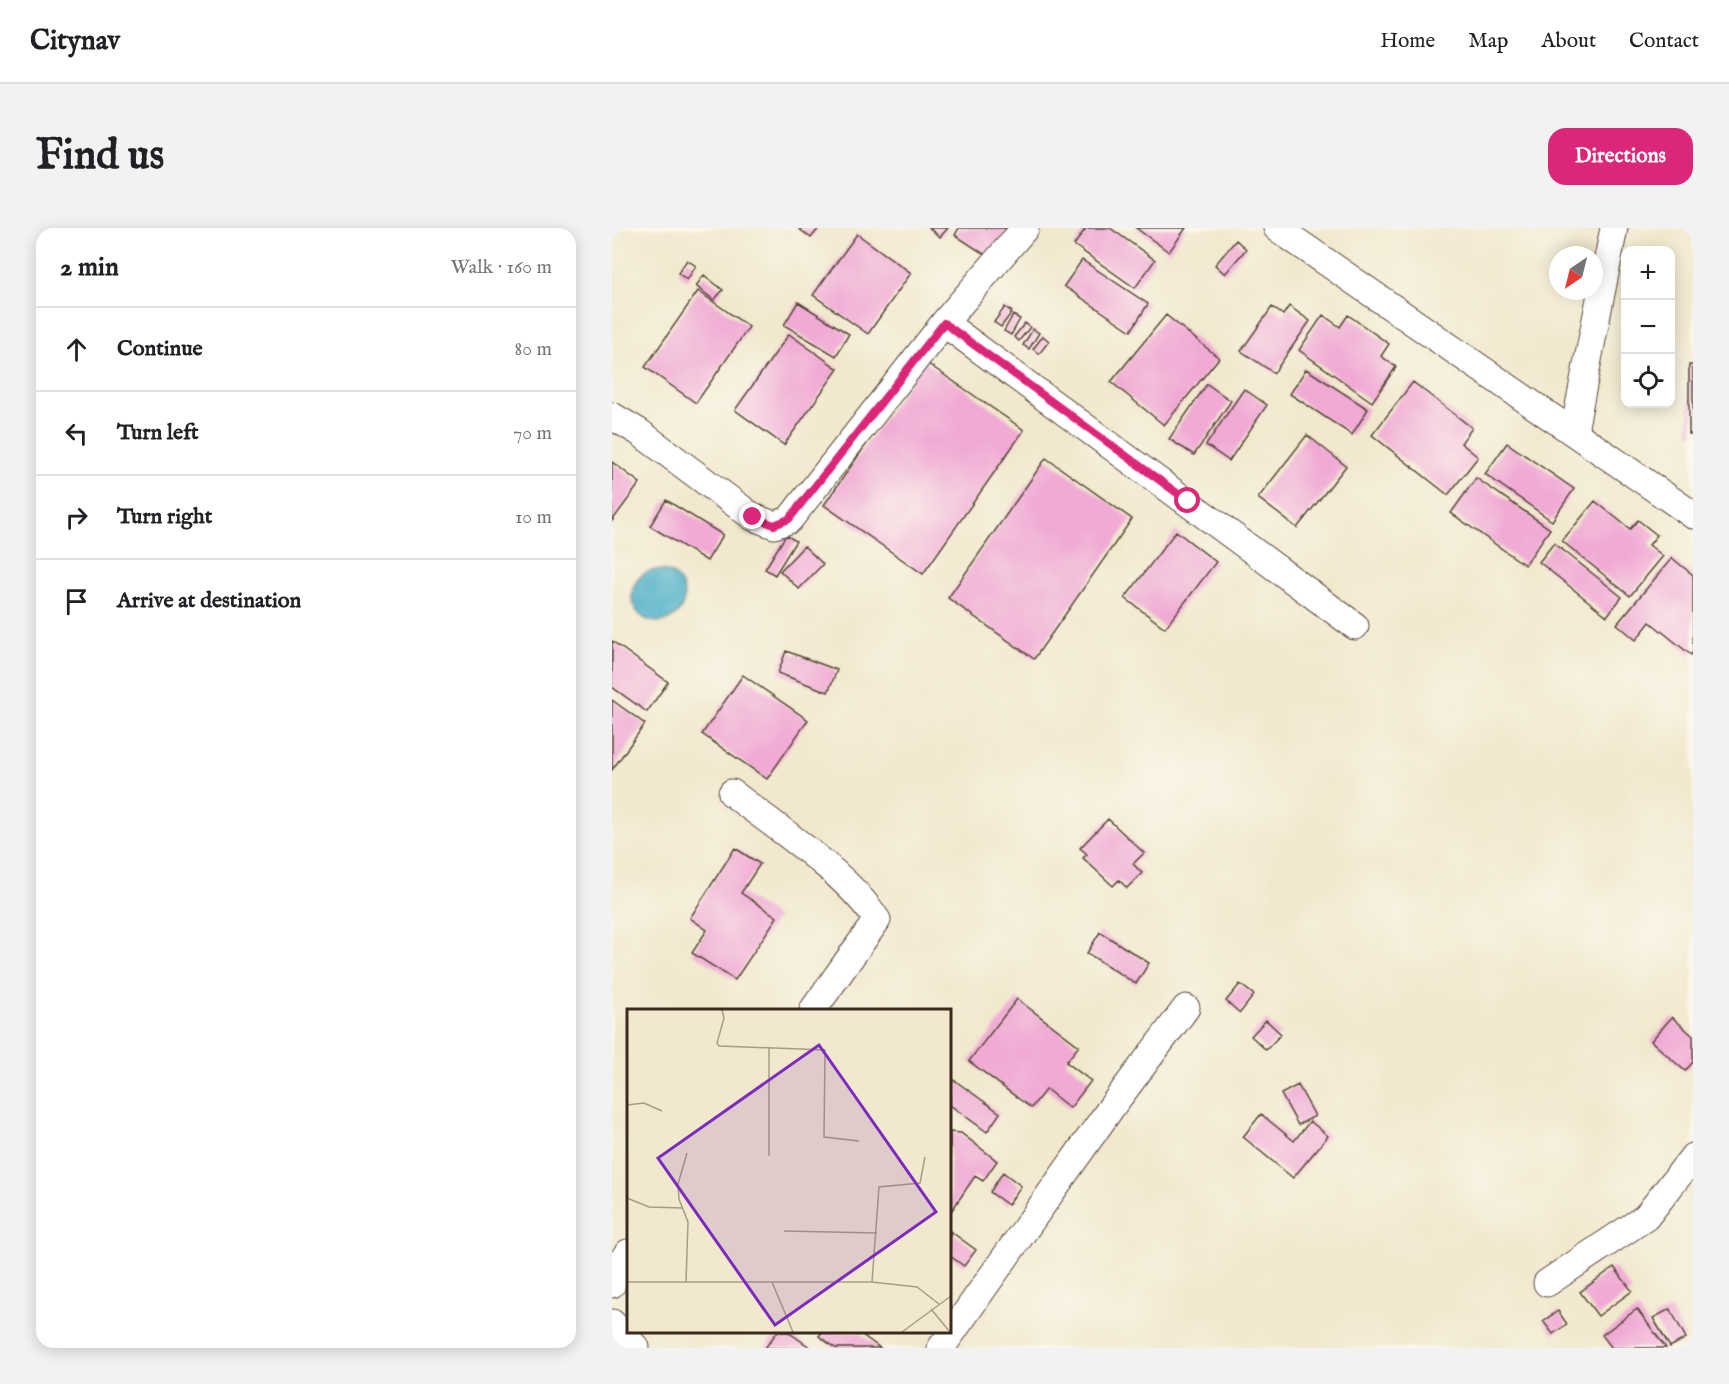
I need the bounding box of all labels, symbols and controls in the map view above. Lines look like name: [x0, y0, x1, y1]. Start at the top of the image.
text: Citynav: [30, 24, 120, 59]
text: Home: [1380, 28, 1435, 55]
text: Map: [1468, 28, 1508, 55]
text: About: [1541, 28, 1596, 55]
text: Contact: [1629, 28, 1699, 55]
button: Directions: [1548, 128, 1693, 185]
text: Find us: [36, 130, 164, 183]
north arrow: [1549, 246, 1603, 300]
map controls: [1621, 246, 1675, 408]
button: +: [1621, 246, 1675, 300]
text: 2 min: [60, 251, 119, 284]
text: Walk · 160 m: [451, 255, 552, 280]
button: −: [1621, 300, 1675, 354]
icon: ahead: [60, 333, 93, 366]
text: Continue: [117, 335, 203, 363]
text: 80 m: [515, 337, 552, 362]
button: locate: [1621, 354, 1675, 408]
icon: left: [60, 417, 93, 450]
text: Turn left: [117, 419, 199, 447]
text: 70 m: [513, 421, 552, 446]
route start: [1174, 487, 1200, 513]
icon: right: [60, 501, 93, 534]
text: Turn right: [117, 503, 212, 531]
route end: [739, 503, 765, 529]
text: 10 m: [515, 505, 552, 530]
icon: arrive: [60, 585, 93, 618]
text: Arrive at destination: [117, 587, 301, 615]
inset map: [627, 1009, 951, 1333]

